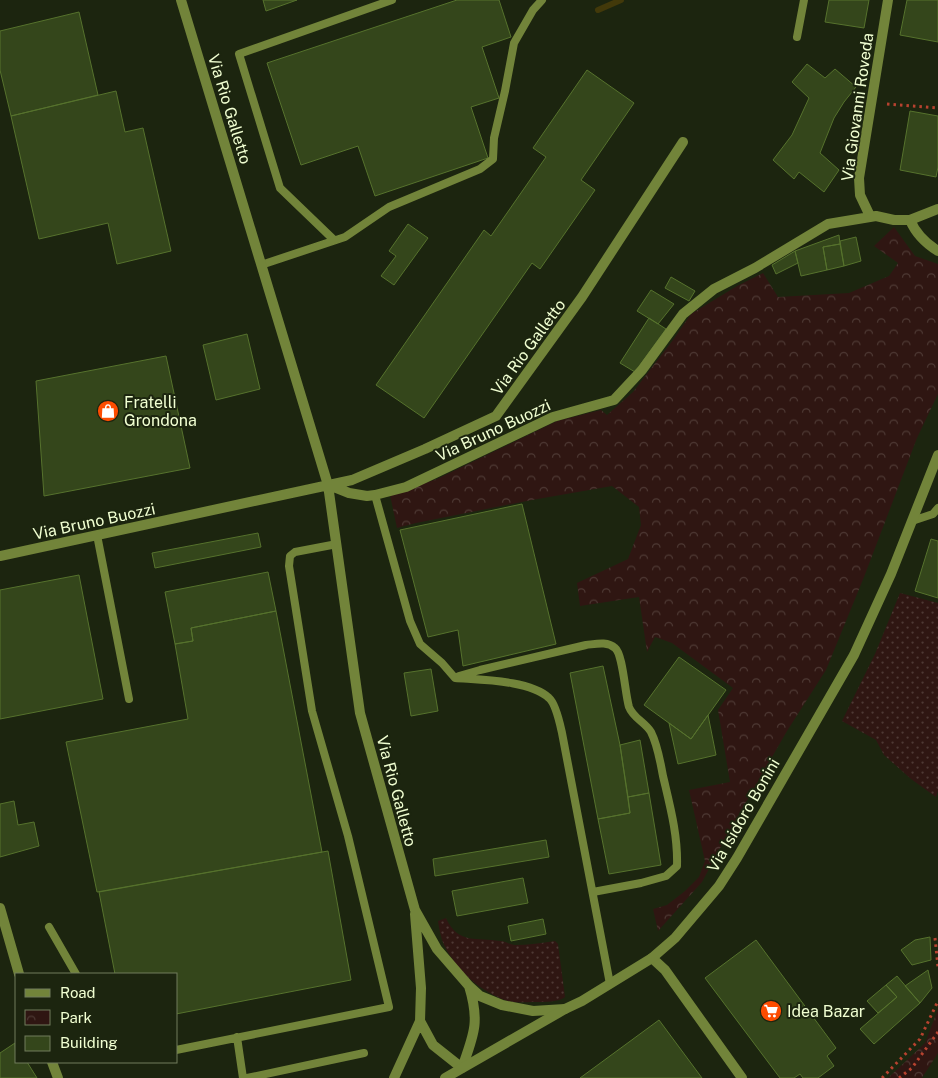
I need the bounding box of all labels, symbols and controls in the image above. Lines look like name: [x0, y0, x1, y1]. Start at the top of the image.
street label: Via Giovanni Roveda: [838, 32, 877, 183]
street label: Via Rio Galletto: [204, 52, 255, 166]
street label: Via Rio Galletto: [487, 296, 570, 399]
place label: Fratelli Grondona: [124, 393, 197, 430]
street label: Via Bruno Buozzi: [433, 396, 554, 465]
shop icon: Fratelli Grondona: [96, 399, 120, 423]
street label: Via Bruno Buozzi: [31, 499, 157, 544]
street label: Via Rio Galletto: [373, 734, 420, 849]
street label: Via Isidoro Bonini: [703, 755, 784, 875]
legend: [15, 973, 178, 1063]
text: Road: [60, 984, 96, 1001]
supermarket icon: Idea Bazar: [759, 999, 783, 1023]
place label: Idea Bazar: [787, 1002, 865, 1021]
text: Park: [60, 1009, 92, 1026]
text: Building: [60, 1034, 118, 1051]

